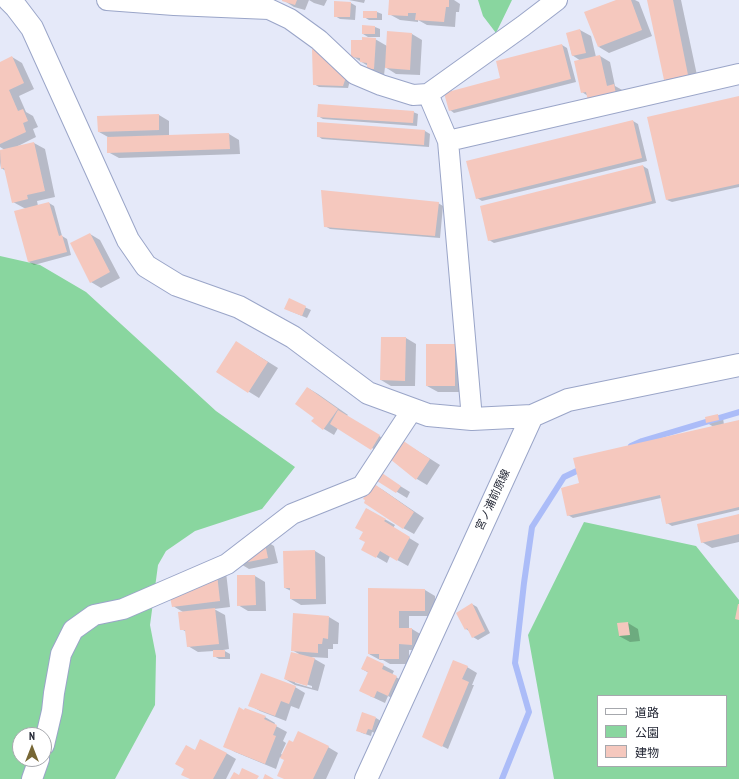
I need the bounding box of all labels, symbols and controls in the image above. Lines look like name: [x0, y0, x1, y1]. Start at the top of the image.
street label: 宮ノ浦前原線: [473, 467, 513, 533]
legend: [597, 695, 727, 767]
text: 道路: [635, 705, 659, 720]
text: 公園: [635, 725, 659, 740]
north arrow: [12, 727, 52, 767]
text: N: [29, 729, 35, 743]
text: 建物: [635, 745, 659, 760]

